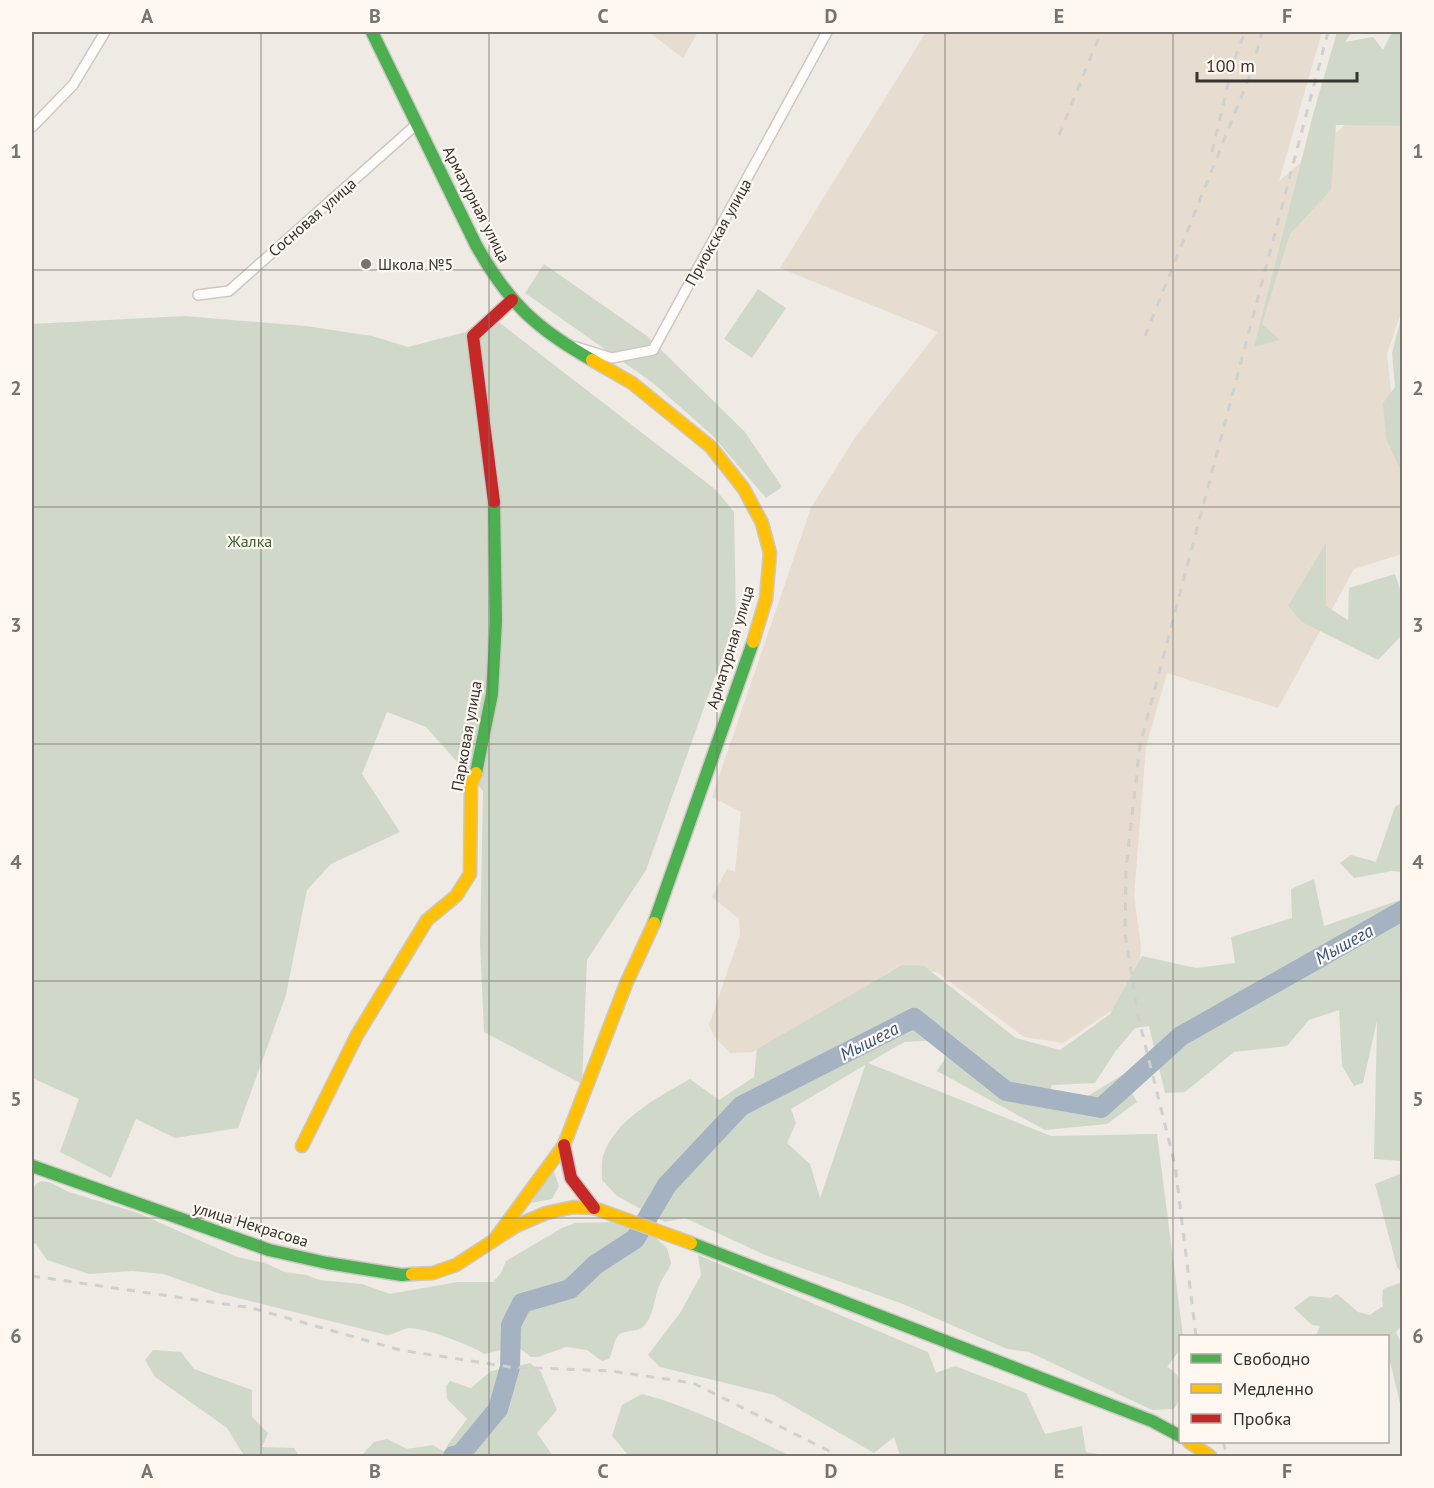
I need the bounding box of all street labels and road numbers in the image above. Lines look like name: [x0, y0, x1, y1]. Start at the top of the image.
street label: Арматурная улица: [439, 142, 515, 266]
street label: Сосновая улица: [264, 173, 360, 261]
street label: Приокская улица: [680, 175, 756, 289]
street label: Арматурная улица: [702, 583, 758, 711]
street label: Парковая улица: [446, 679, 486, 793]
street label: улица Некрасова: [191, 1197, 311, 1251]

